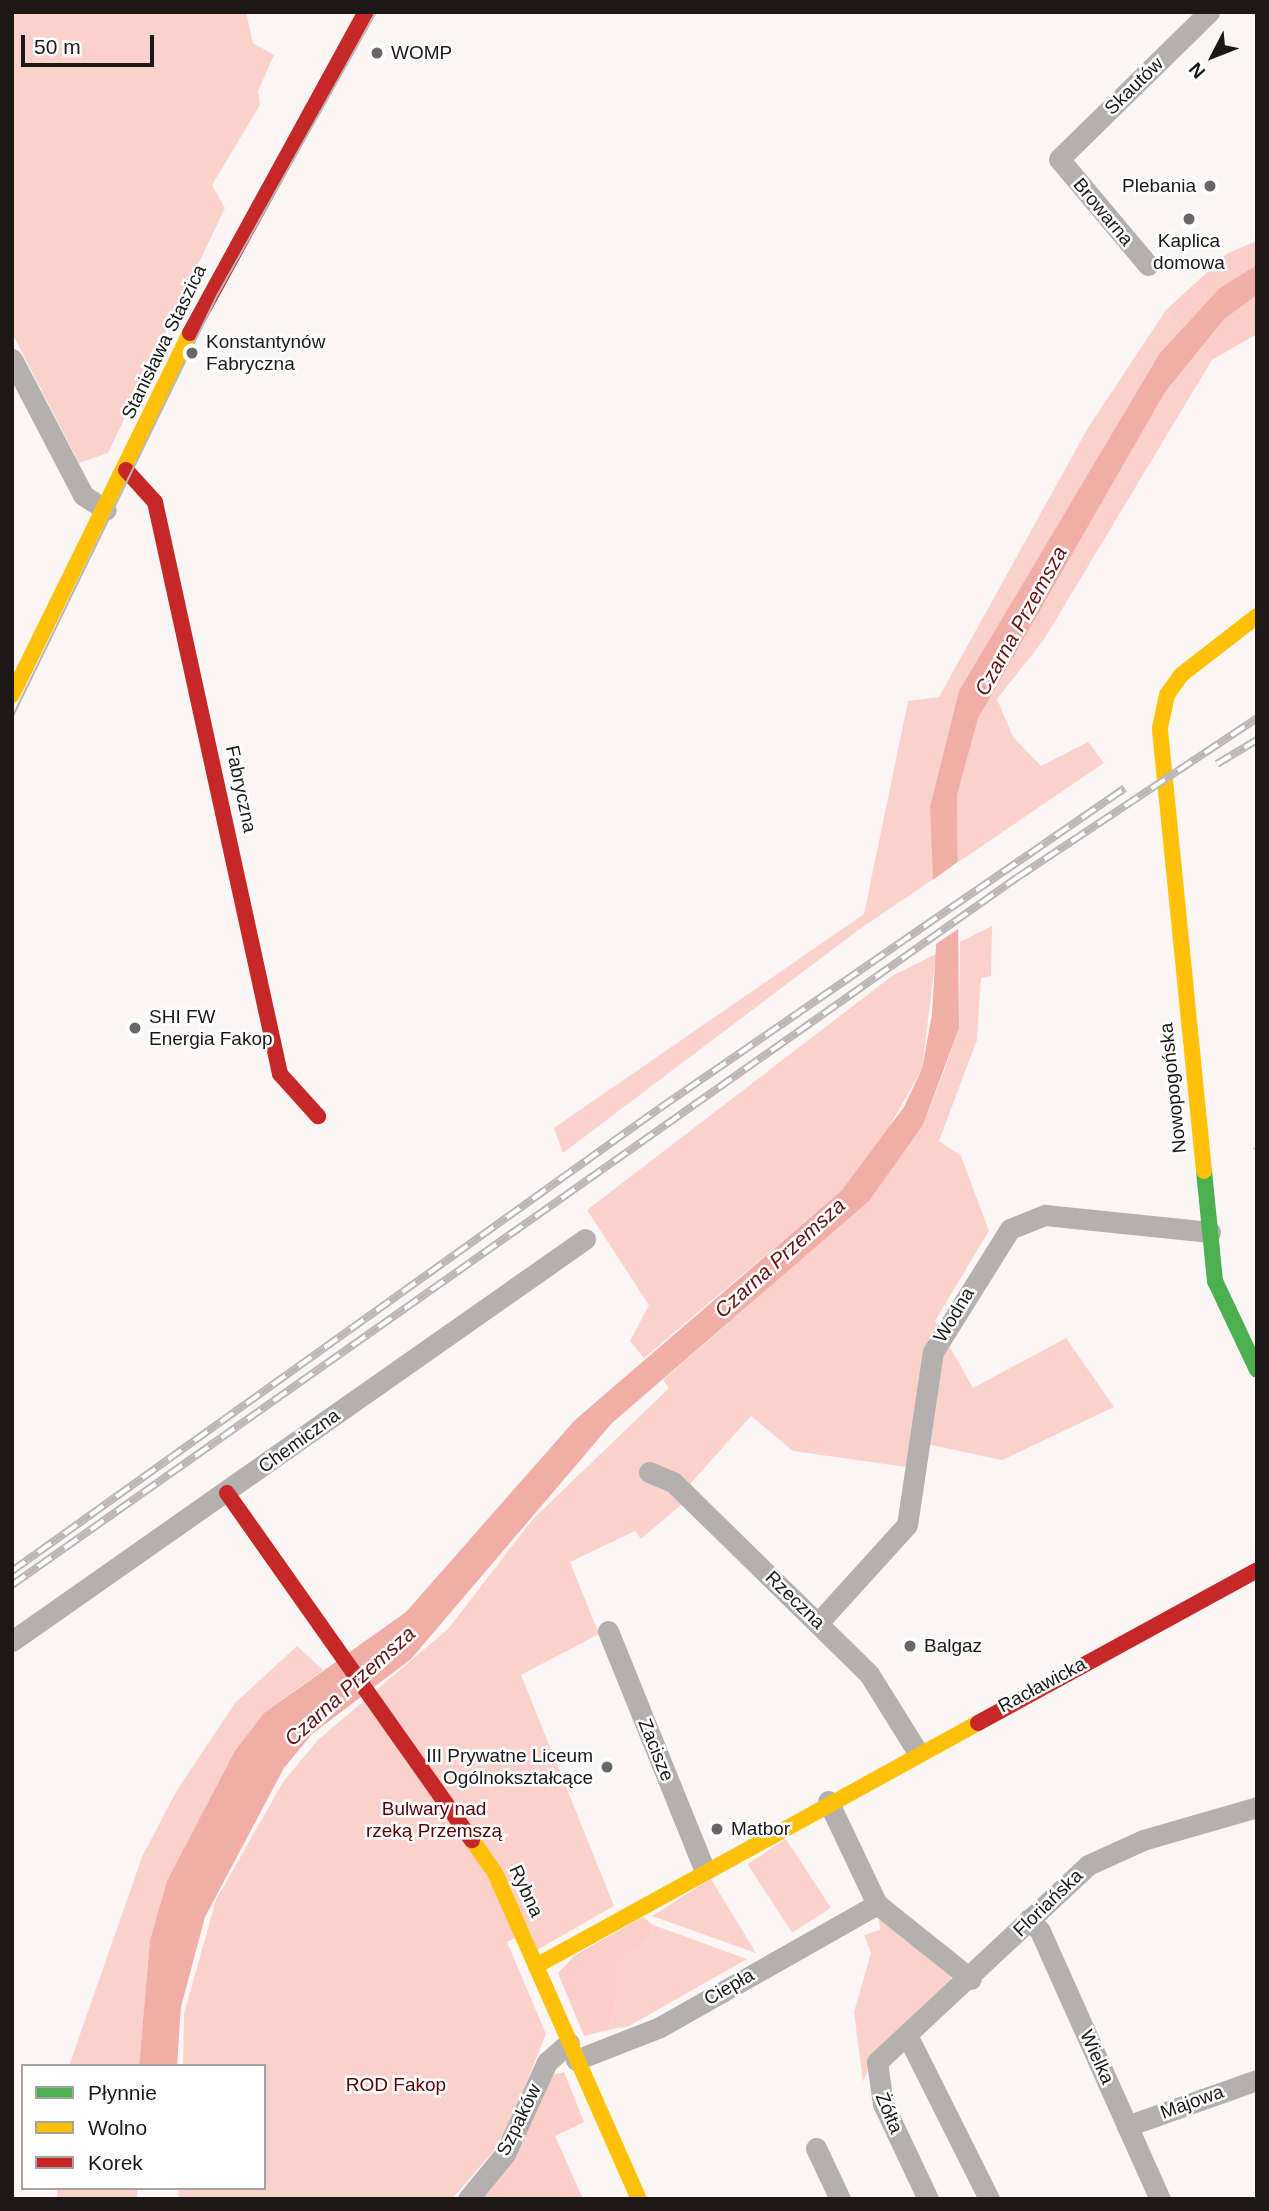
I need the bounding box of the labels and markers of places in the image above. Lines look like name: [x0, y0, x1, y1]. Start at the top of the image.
place label: WOMP: [391, 42, 452, 64]
marker: WOMP: [369, 45, 385, 61]
place label: Plebania: [1122, 175, 1196, 197]
marker: Plebania: [1202, 178, 1218, 194]
marker: Kaplica domowa: [1181, 211, 1197, 227]
place label: Kaplica domowa: [1153, 230, 1225, 274]
place label: Konstantynów Fabryczna: [206, 331, 325, 375]
marker: Konstantynów Fabryczna: [184, 345, 200, 361]
place label: SHI FW Energia Fakop: [149, 1006, 273, 1050]
marker: SHI FW Energia Fakop: [127, 1020, 143, 1036]
place label: Balgaz: [924, 1635, 982, 1657]
marker: Balgaz: [902, 1638, 918, 1654]
place label: III Prywatne Liceum Ogólnokształcące: [426, 1745, 593, 1789]
marker: III Prywatne Liceum Ogólnokształcące: [599, 1759, 615, 1775]
place label: Matbor: [731, 1818, 790, 1840]
marker: Matbor: [709, 1821, 725, 1837]

